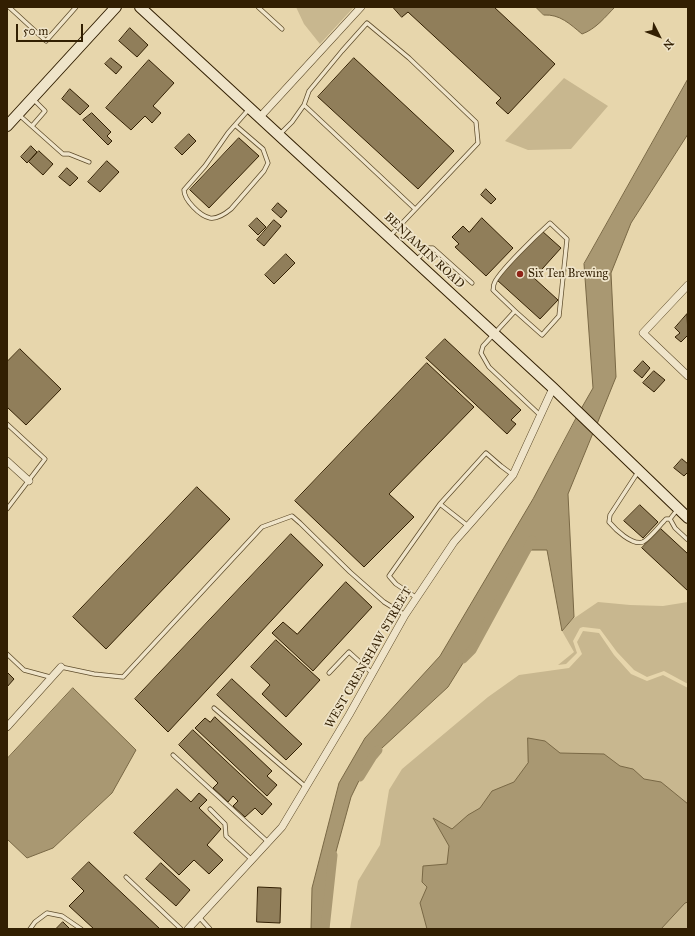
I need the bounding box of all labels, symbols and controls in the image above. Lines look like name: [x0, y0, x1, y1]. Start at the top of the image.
scale bar: [18, 16, 85, 42]
north arrow: [639, 16, 679, 56]
text: 50 m: [23, 24, 48, 38]
text: N: [660, 37, 676, 52]
street label: BENJAMIN ROAD: [381, 210, 467, 292]
place label: Six Ten Brewing: [528, 267, 608, 281]
marker: Six Ten Brewing: [515, 269, 525, 279]
street label: WEST CRENSHAW STREET: [323, 585, 415, 731]

